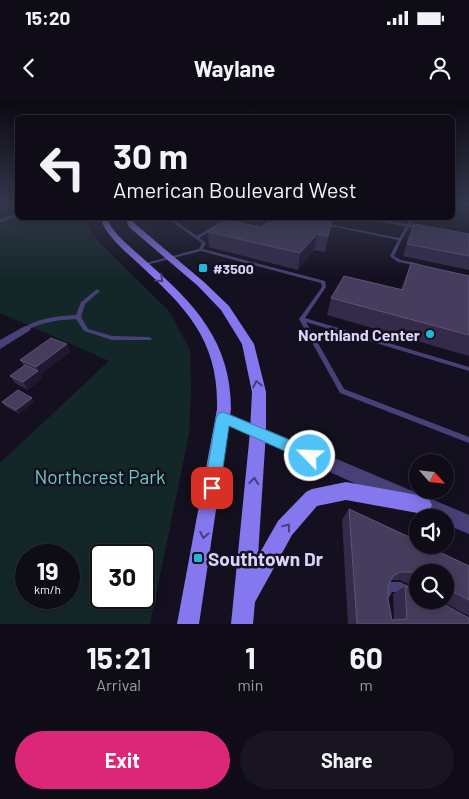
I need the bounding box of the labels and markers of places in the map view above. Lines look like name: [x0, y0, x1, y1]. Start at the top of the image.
place label: #3500: [213, 260, 254, 277]
marker: #3500: [197, 262, 209, 274]
place label: Northland Center: [298, 325, 420, 344]
marker: Northland Center: [424, 328, 436, 340]
pin: [191, 467, 233, 509]
place label: Southtown Dr: [208, 547, 324, 570]
marker: Southtown Dr: [192, 552, 204, 564]

